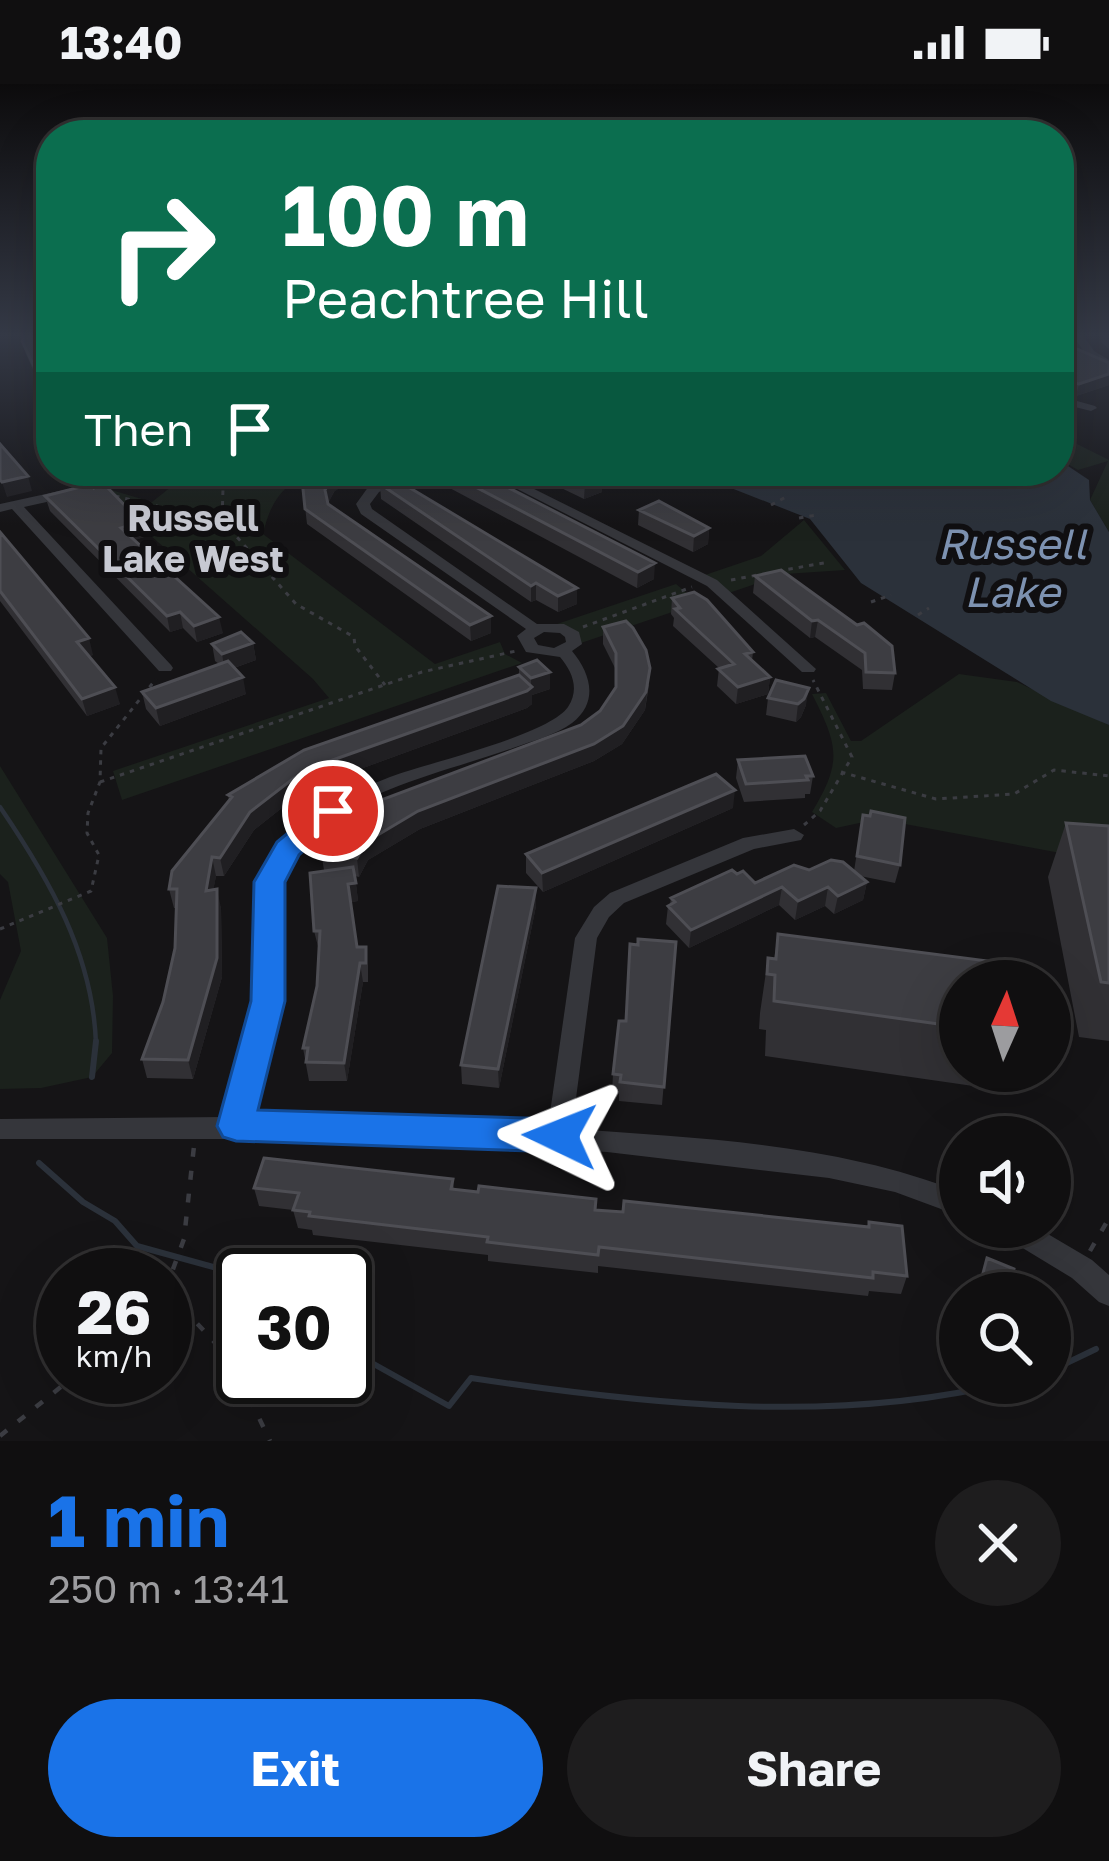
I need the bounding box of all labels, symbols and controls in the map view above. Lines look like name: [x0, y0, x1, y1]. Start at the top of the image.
text: 13:40: [60, 15, 182, 69]
text: 100 m: [282, 164, 529, 264]
icon: right: [84, 168, 240, 324]
text: Peachtree Hill: [282, 265, 649, 330]
icon: arrive: [217, 396, 283, 462]
text: Then: [84, 402, 193, 456]
district label: Russell Lake West: [102, 496, 284, 580]
water label: Russell Lake: [938, 518, 1088, 616]
pin: [282, 760, 384, 862]
icon: arrive: [300, 778, 366, 844]
north arrow: [939, 960, 1071, 1092]
map controls: [939, 960, 1071, 1404]
position arrow: [497, 1073, 623, 1199]
button: sound: [939, 1116, 1071, 1248]
speed limit sign: 30: [216, 1248, 372, 1404]
button: search: [939, 1272, 1071, 1404]
text: 26: [77, 1275, 151, 1347]
text: km/h: [76, 1338, 152, 1374]
text: 1 min: [48, 1476, 229, 1563]
button: close: [935, 1480, 1061, 1606]
text: 250 m · 13:41: [48, 1565, 289, 1612]
button: Exit: [48, 1699, 543, 1837]
button: Share: [567, 1699, 1061, 1837]

